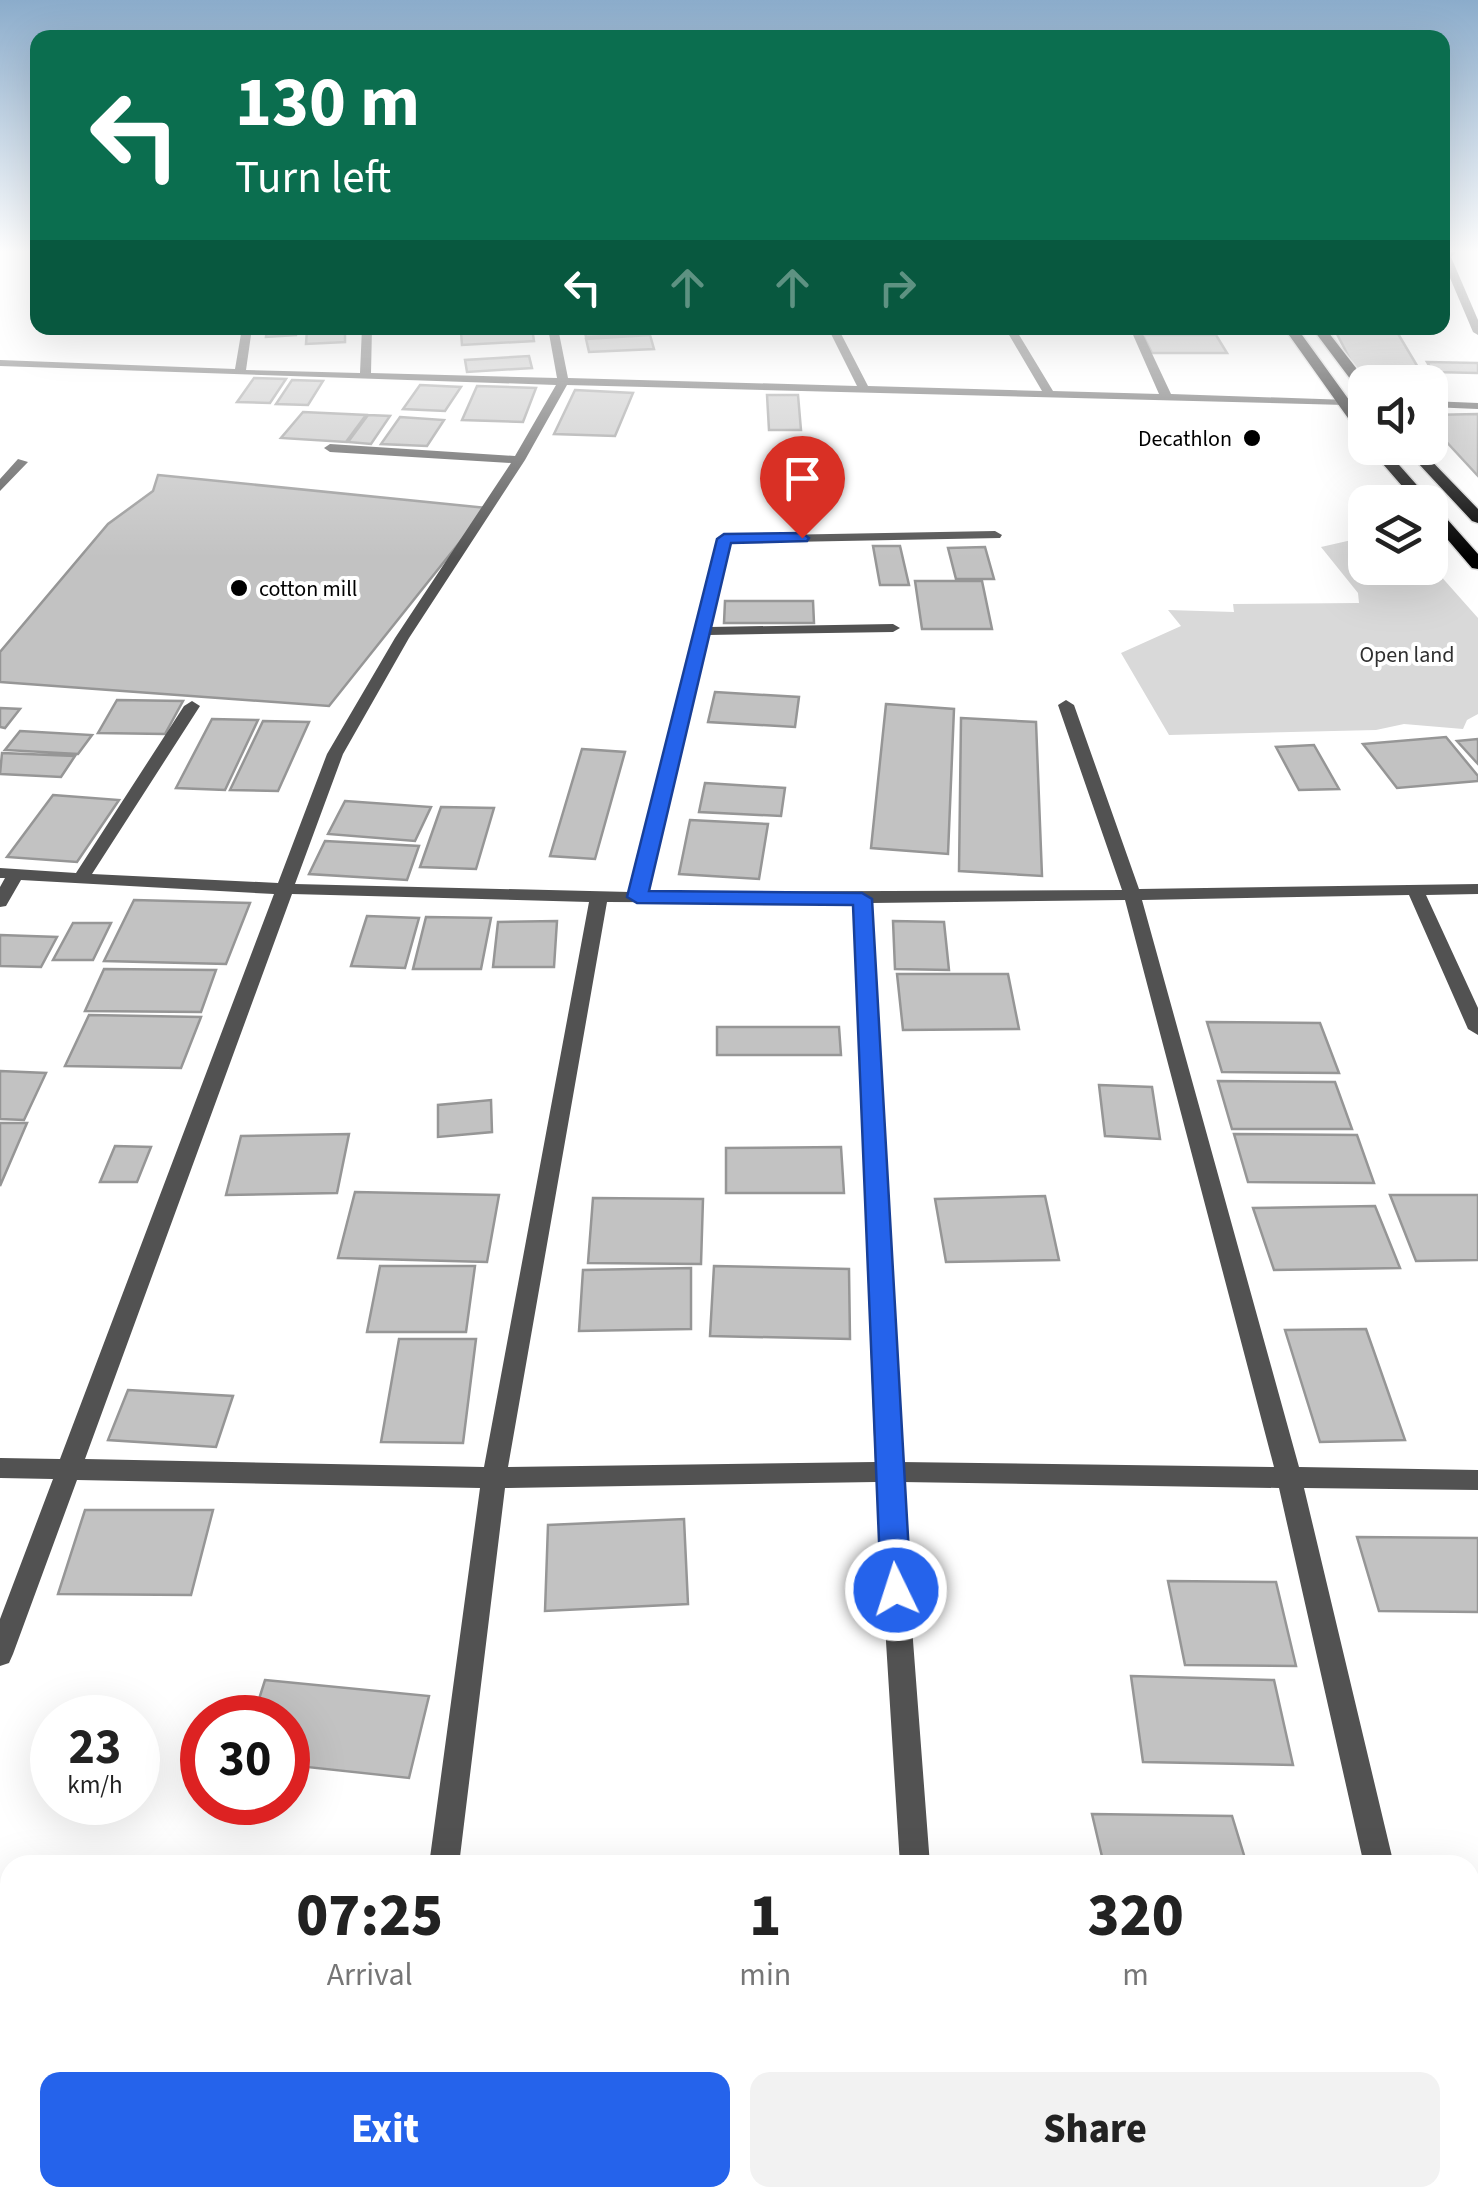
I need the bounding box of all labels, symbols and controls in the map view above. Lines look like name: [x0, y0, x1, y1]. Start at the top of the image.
text: 130 m: [235, 53, 420, 153]
icon: left: [70, 70, 200, 200]
text: Turn left: [235, 146, 391, 210]
icon: left: [555, 260, 610, 315]
icon: ahead: [660, 260, 715, 315]
icon: ahead: [765, 260, 820, 315]
icon: right: [870, 260, 925, 315]
map controls: [1348, 365, 1448, 585]
button: sound: [1348, 365, 1448, 465]
place label: Decathlon: [1138, 423, 1232, 455]
marker: Decathlon: [1241, 427, 1263, 449]
pin: [760, 436, 845, 539]
icon: arrive: [775, 451, 830, 506]
button: layers: [1348, 485, 1448, 585]
place label: cotton mill: [259, 573, 357, 605]
marker: cotton mill: [228, 577, 250, 599]
park label: Open land: [1359, 639, 1455, 671]
position arrow: [844, 1538, 948, 1642]
speed limit sign: 30: [180, 1695, 310, 1825]
text: 23: [69, 1712, 121, 1783]
text: km/h: [67, 1767, 123, 1803]
text: 07:25: [296, 1874, 443, 1959]
text: 1: [749, 1874, 781, 1959]
text: 320: [1088, 1874, 1184, 1959]
text: Arrival: [327, 1952, 413, 1998]
text: min: [739, 1952, 791, 1998]
text: m: [1122, 1952, 1149, 1998]
button: Exit: [40, 2072, 730, 2187]
button: Share: [750, 2072, 1440, 2187]

